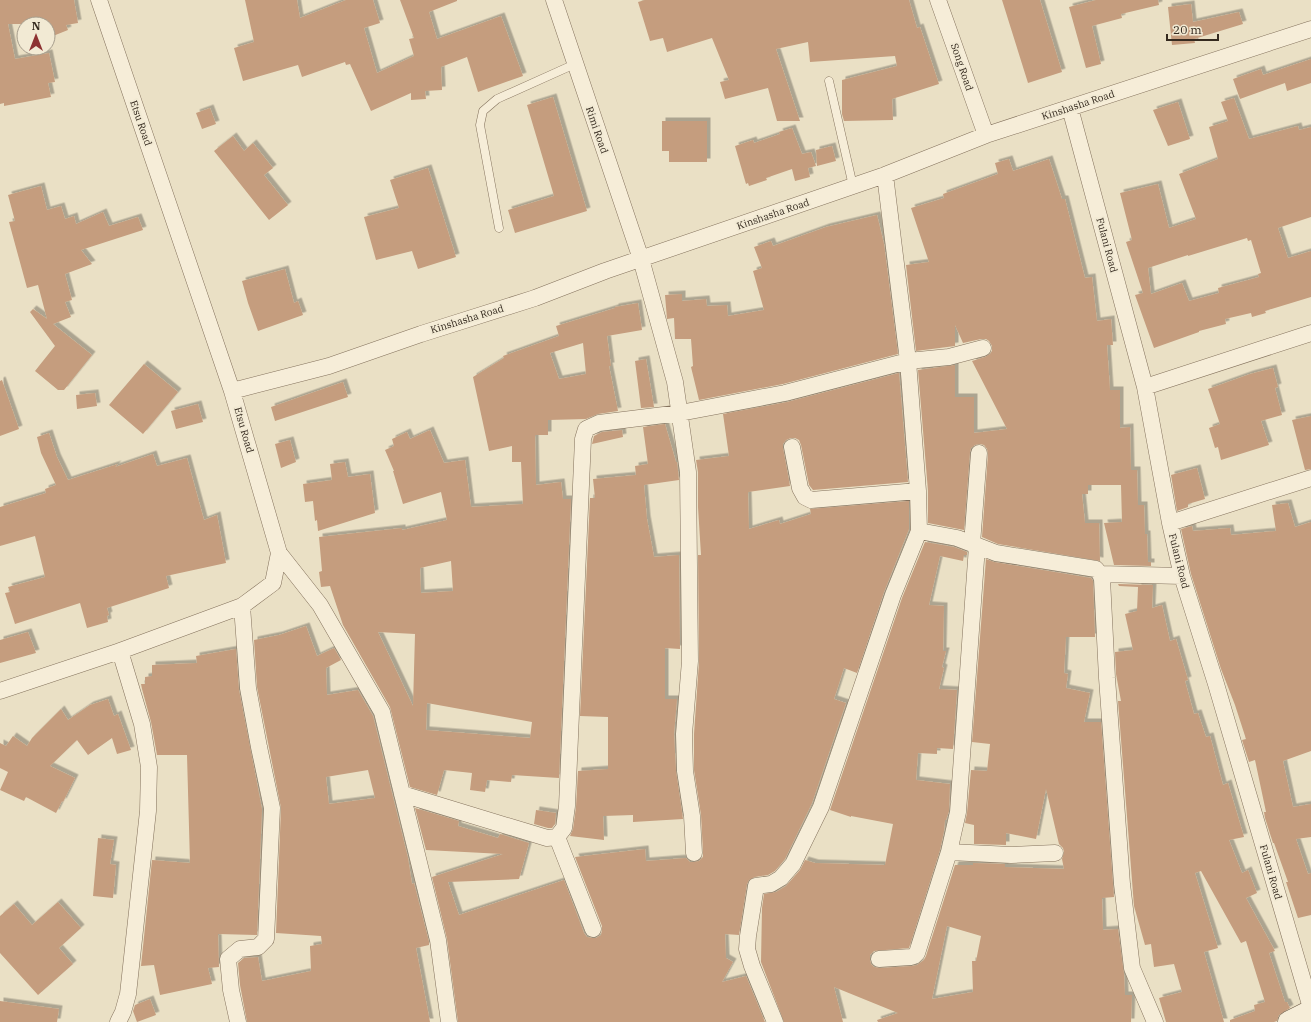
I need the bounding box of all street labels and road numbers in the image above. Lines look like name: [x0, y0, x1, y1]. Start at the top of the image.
street label: Song Road: [948, 41, 976, 93]
street label: Kinshasha Road: [1040, 87, 1116, 123]
street label: Etsu Road: [127, 99, 155, 147]
street label: Rimi Road: [583, 105, 611, 155]
street label: Kinshasha Road: [735, 195, 811, 233]
street label: Fulani Road: [1093, 216, 1121, 274]
street label: Kinshasha Road: [429, 302, 505, 336]
street label: Etsu Road: [231, 406, 257, 454]
street label: Fulani Road: [1166, 532, 1192, 590]
street label: Fulani Road: [1257, 843, 1285, 901]

